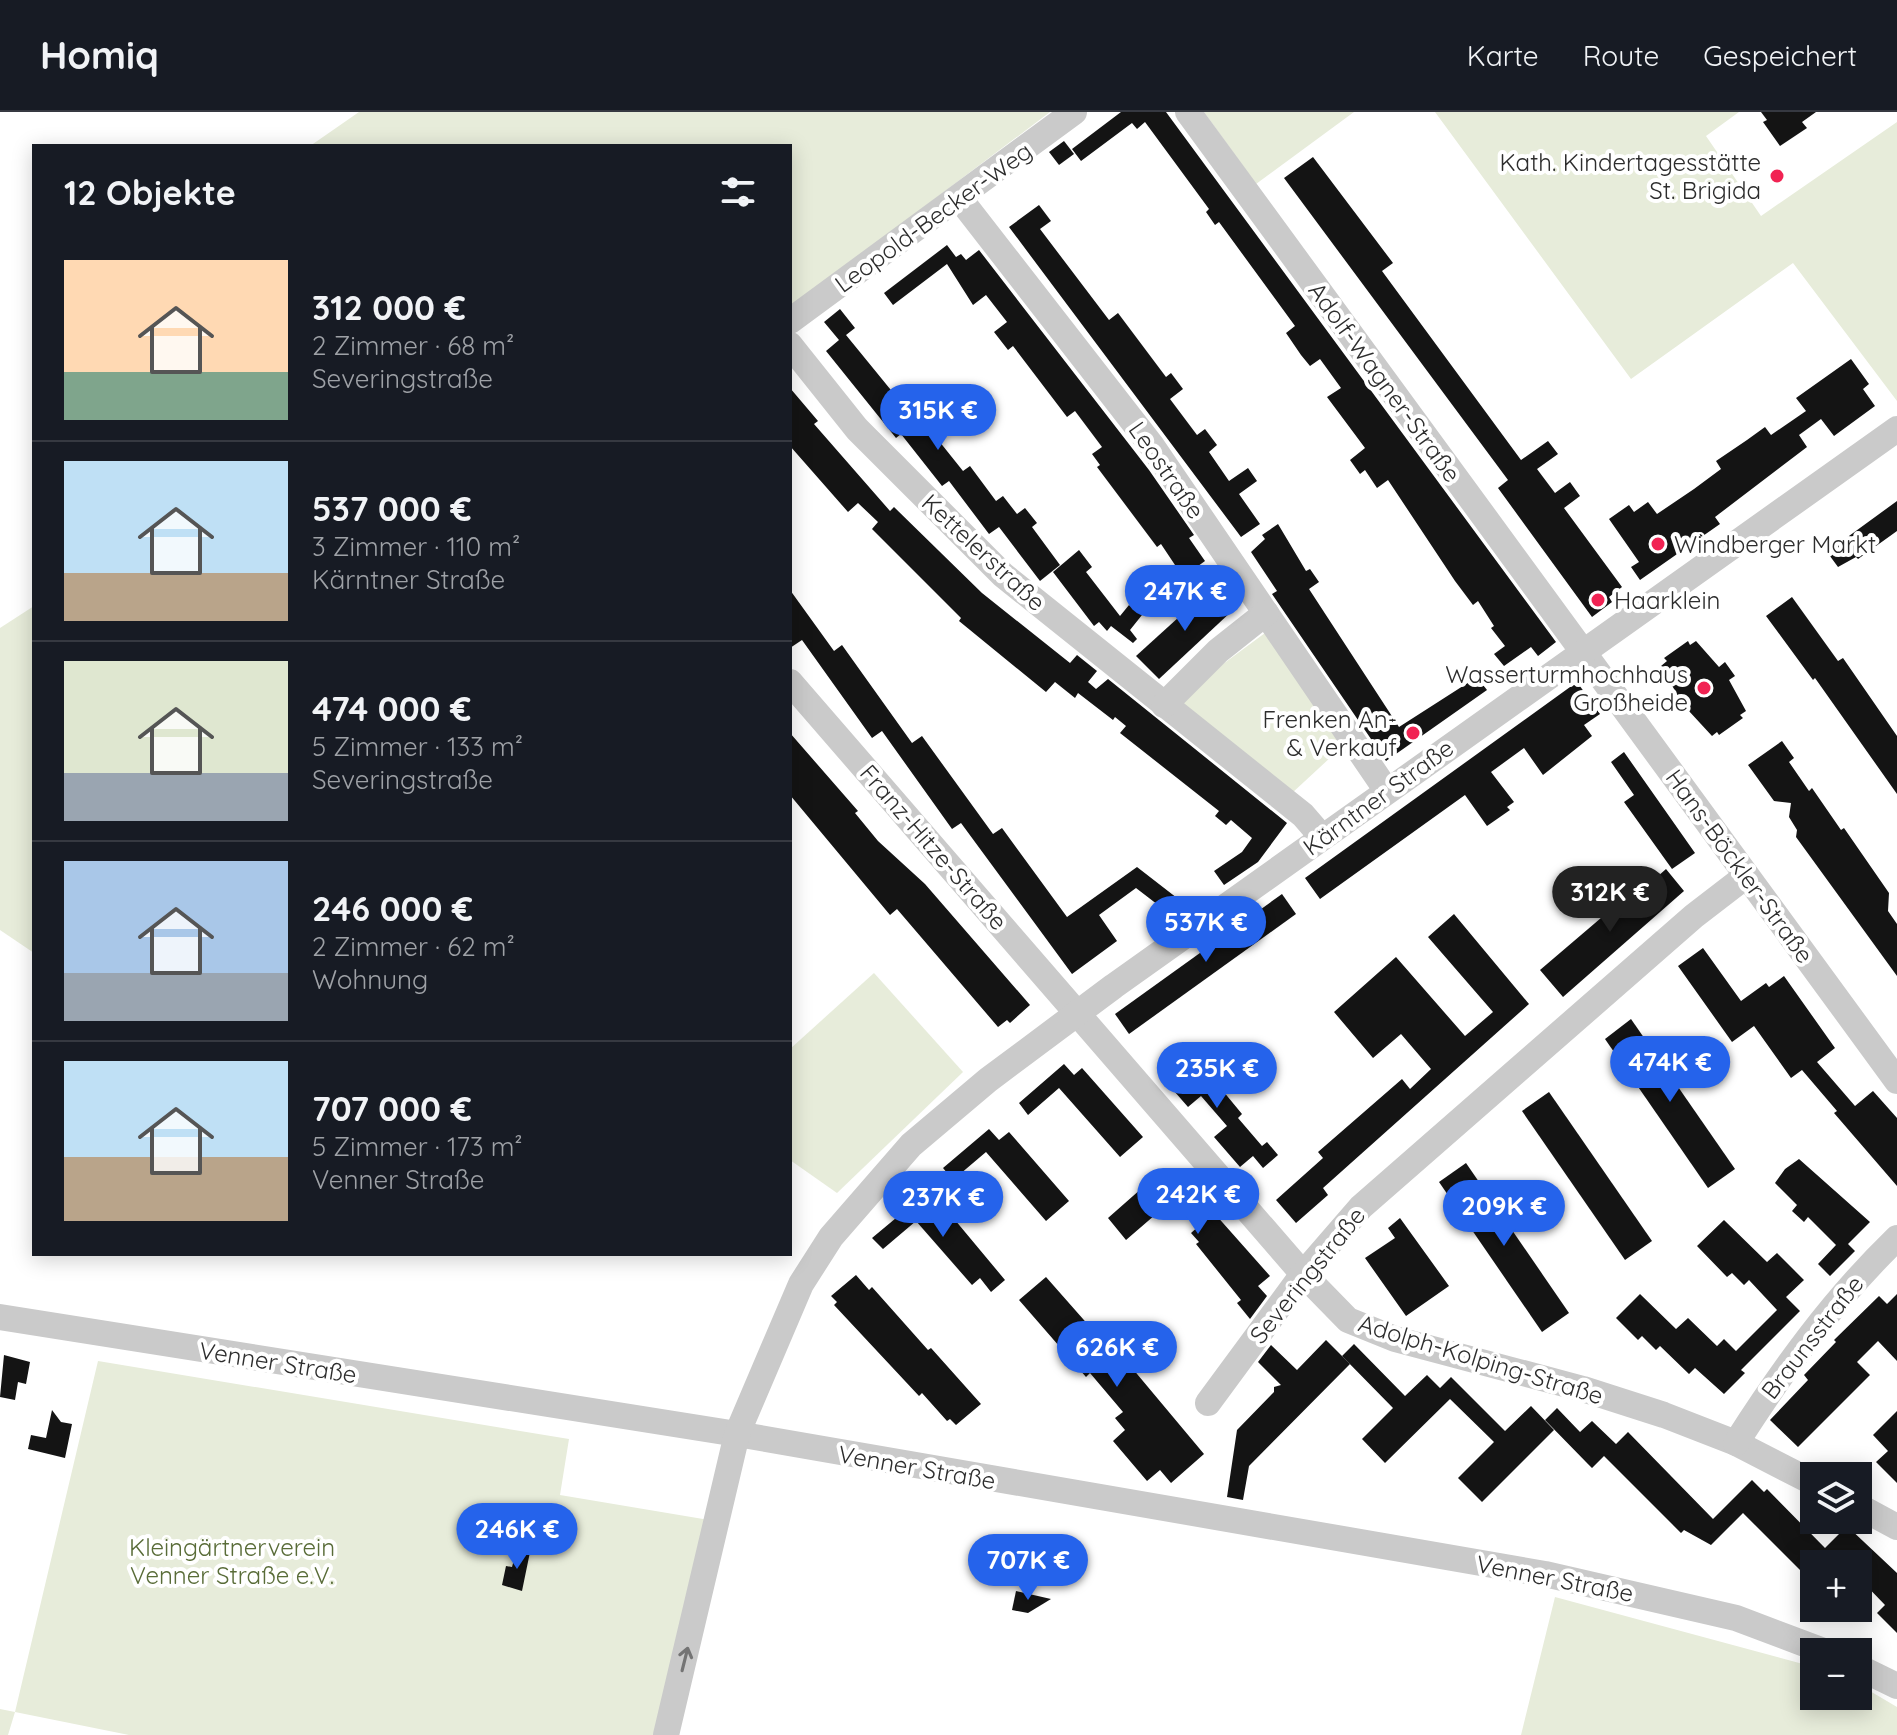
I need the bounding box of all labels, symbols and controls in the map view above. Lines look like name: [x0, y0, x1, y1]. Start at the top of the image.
text: Homiq: [40, 31, 159, 79]
text: Karte: [1467, 38, 1539, 73]
text: Route: [1583, 38, 1659, 73]
text: Gespeichert: [1703, 38, 1857, 73]
street label: Leopold-Becker-Weg: [829, 135, 1037, 299]
place label: Kath. Kindertagesstätte St. Brigida: [1499, 147, 1761, 205]
marker: Kath. Kindertagesstätte St. Brigida: [1768, 167, 1786, 185]
icon: filters: [716, 170, 760, 214]
text: 12 Objekte: [64, 171, 236, 214]
street label: Adolf-Wagner-Straße: [1302, 276, 1468, 488]
text: 312 000 €: [312, 286, 466, 329]
icon: home: [128, 292, 224, 388]
text: 2 Zimmer · 68 m²: [312, 329, 514, 362]
text: Severingstraße: [312, 362, 493, 395]
pin: 315K €: [873, 384, 1003, 452]
text: 315K €: [898, 393, 978, 426]
street label: Leostraße: [1123, 416, 1211, 524]
text: 537 000 €: [312, 487, 472, 530]
street label: Kettelerstraße: [916, 487, 1052, 617]
icon: home: [128, 493, 224, 589]
place label: Windberger Markt: [1674, 529, 1876, 559]
text: 3 Zimmer · 110 m²: [312, 530, 520, 563]
marker: Windberger Markt: [1649, 535, 1667, 553]
text: Kärntner Straße: [312, 563, 505, 596]
pin: 247K €: [1120, 565, 1250, 633]
text: 247K €: [1143, 574, 1227, 607]
place label: Haarklein: [1614, 585, 1720, 615]
marker: Haarklein: [1589, 591, 1607, 609]
place label: Wasserturmhochhaus Großheide: [1445, 659, 1688, 717]
marker: Wasserturmhochhaus Großheide: [1695, 679, 1713, 697]
text: 474 000 €: [312, 687, 471, 730]
icon: home: [128, 693, 224, 789]
place label: Frenken An- & Verkauf: [1262, 704, 1397, 762]
marker: Frenken An- & Verkauf: [1404, 724, 1422, 742]
text: 5 Zimmer · 133 m²: [312, 730, 523, 763]
street label: Kärntner Straße: [1297, 732, 1459, 862]
street label: Franz-Hitze-Straße: [854, 758, 1014, 936]
text: Severingstraße: [312, 763, 493, 796]
street label: Hans-Böckler-Straße: [1660, 763, 1820, 969]
pin: 312K €: [1545, 866, 1675, 934]
text: 312K €: [1570, 875, 1650, 908]
text: 246 000 €: [312, 887, 473, 930]
icon: home: [128, 893, 224, 989]
pin: 537K €: [1141, 896, 1271, 964]
text: 537K €: [1164, 905, 1248, 938]
text: 2 Zimmer · 62 m²: [312, 930, 515, 963]
text: Wohnung: [312, 963, 428, 996]
pin: 474K €: [1605, 1036, 1735, 1104]
pin: 235K €: [1152, 1042, 1282, 1110]
text: 474K €: [1628, 1045, 1712, 1078]
text: 235K €: [1175, 1051, 1259, 1084]
text: 707 000 €: [312, 1087, 472, 1130]
icon: home: [128, 1093, 224, 1189]
text: 5 Zimmer · 173 m²: [312, 1130, 523, 1163]
text: Venner Straße: [312, 1163, 485, 1196]
pin: 242K €: [1133, 1168, 1263, 1236]
pin: 237K €: [878, 1171, 1008, 1239]
text: 242K €: [1155, 1177, 1241, 1210]
text: 237K €: [901, 1180, 985, 1213]
pin: 209K €: [1439, 1180, 1569, 1248]
text: 209K €: [1461, 1189, 1547, 1222]
street label: Severingstraße: [1243, 1201, 1371, 1349]
street label: Braunsstraße: [1754, 1269, 1870, 1405]
street label: Adolph-Kolping-Straße: [1355, 1307, 1607, 1411]
pin: 626K €: [1052, 1321, 1182, 1389]
text: 626K €: [1075, 1330, 1159, 1363]
street label: Venner Straße: [197, 1335, 359, 1389]
street label: Venner Straße: [836, 1438, 998, 1496]
map controls: [1800, 1462, 1872, 1710]
button: layers: [1800, 1462, 1872, 1534]
pin: 246K €: [452, 1503, 582, 1571]
text: 246K €: [474, 1512, 560, 1545]
park label: Kleingärtnerverein Venner Straße e.V.: [129, 1532, 335, 1590]
pin: 707K €: [963, 1534, 1093, 1602]
text: 707K €: [986, 1543, 1070, 1576]
street label: Venner Straße: [1474, 1548, 1636, 1608]
button: +: [1800, 1550, 1872, 1622]
button: −: [1800, 1638, 1872, 1710]
one-way arrow: [678, 1647, 693, 1673]

